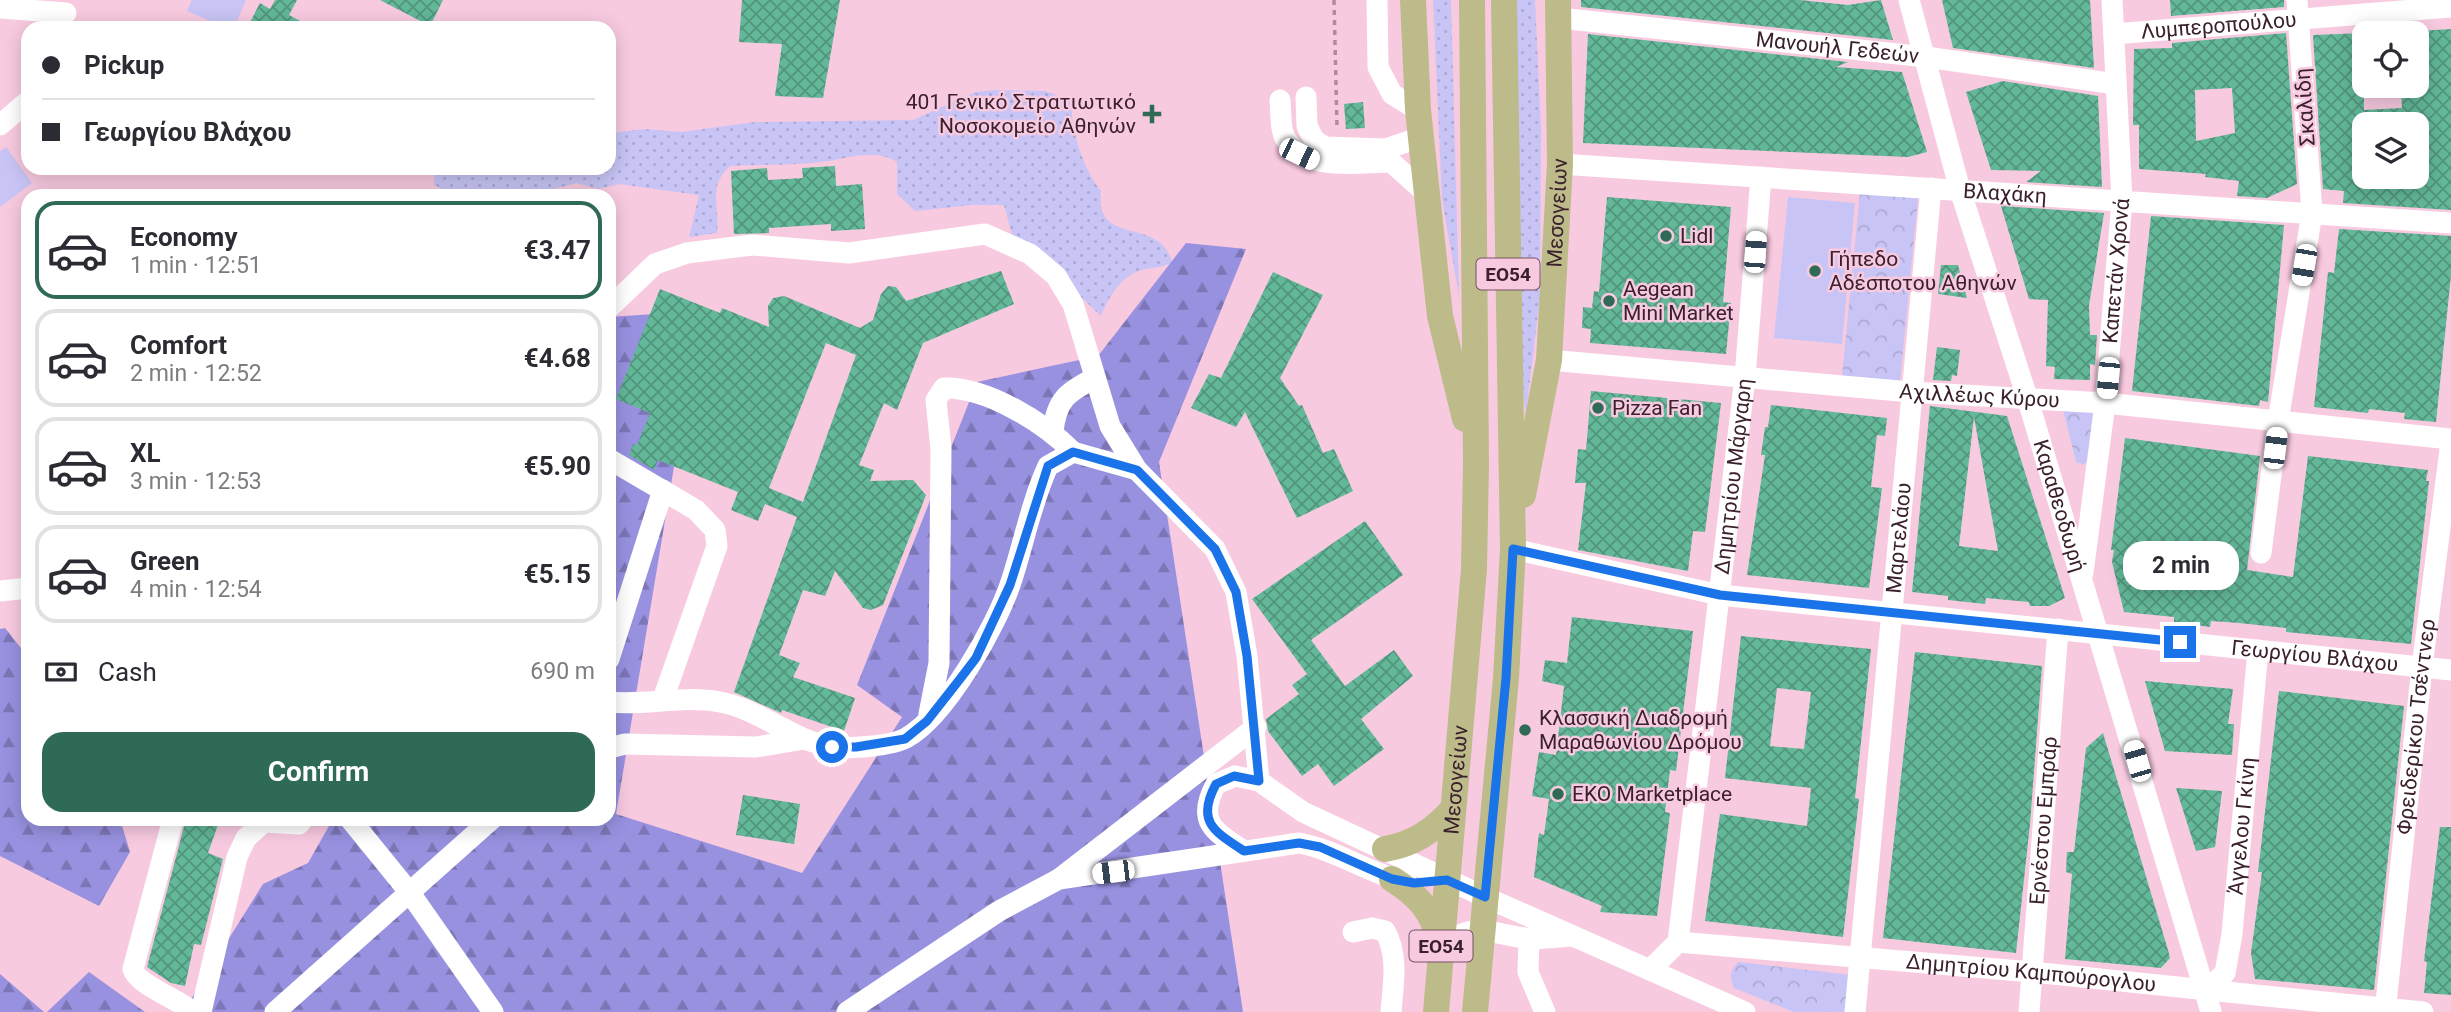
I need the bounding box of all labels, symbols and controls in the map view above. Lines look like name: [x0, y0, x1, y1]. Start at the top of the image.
street label: Λυμπεροπούλου: [2140, 7, 2297, 44]
map controls: [2352, 21, 2429, 189]
button: locate: [2352, 21, 2429, 98]
street label: Μανουήλ Γεδεών: [1755, 27, 1920, 68]
text: Pickup: [84, 50, 164, 80]
street label: Σκαλίδη: [2290, 67, 2320, 147]
place label: 401 Γενικό Στρατιωτικό Νοσοκομείο Αθηνών: [906, 90, 1136, 138]
marker: 401 Γενικό Στρατιωτικό Νοσοκομείο Αθηνών: [1142, 104, 1162, 124]
button: layers: [2352, 112, 2429, 189]
text: Γεωργίου Βλάχου: [84, 117, 291, 147]
car: [1276, 135, 1323, 173]
street label: Μεσογείων: [1542, 158, 1572, 268]
street label: Βλαχάκη: [1962, 179, 2048, 208]
street label: Καπετάν Χρονά: [2098, 197, 2134, 344]
icon: car: [46, 219, 109, 282]
text: Economy: [130, 222, 237, 252]
place label: Lidl: [1680, 224, 1713, 248]
marker: Lidl: [1658, 228, 1674, 244]
car: [1744, 230, 1767, 274]
text: €3.47: [524, 235, 591, 265]
car: [2291, 242, 2318, 288]
place label: Γήπεδο Αδέσποτου Αθηνών: [1829, 247, 2017, 295]
text: 1 min · 12:51: [130, 252, 262, 279]
road number: ΕΟ54: [1476, 258, 1540, 290]
marker: Γήπεδο Αδέσποτου Αθηνών: [1807, 263, 1823, 279]
place label: Aegean Mini Market: [1623, 277, 1734, 325]
marker: Aegean Mini Market: [1601, 293, 1617, 309]
icon: car: [46, 327, 109, 390]
text: Comfort: [130, 330, 227, 360]
text: €4.68: [524, 343, 591, 373]
car: [2096, 356, 2121, 400]
text: 2 min · 12:52: [130, 360, 262, 387]
street label: Δημητρίου Μάργαρη: [1710, 377, 1757, 575]
street label: Αχιλλέως Κύρου: [1898, 379, 2060, 412]
place label: Pizza Fan: [1612, 396, 1702, 420]
marker: Pizza Fan: [1590, 400, 1606, 416]
car: [2263, 426, 2288, 470]
icon: car: [46, 435, 109, 498]
street label: Καραθεοδωρή: [2028, 437, 2091, 575]
text: XL: [130, 438, 161, 468]
text: €5.90: [524, 451, 591, 481]
text: 3 min · 12:53: [130, 468, 262, 495]
street label: Μαρτελάου: [1882, 482, 1916, 594]
callout: 2 min: [2122, 540, 2238, 590]
icon: car: [46, 543, 109, 606]
text: Green: [130, 546, 200, 576]
text: 2 min: [2152, 552, 2210, 579]
text: €5.15: [524, 559, 591, 589]
text: 4 min · 12:54: [130, 576, 262, 603]
street label: Φρειδερίκου Τσέντνερ: [2392, 617, 2440, 836]
route end: [2164, 626, 2196, 658]
street label: Γεωργίου Βλάχου: [2230, 636, 2399, 677]
icon: cash: [42, 653, 80, 691]
text: Cash: [98, 657, 157, 687]
text: 690 m: [530, 658, 595, 685]
place label: Κλασσική Διαδρομή Μαραθωνίου Δρόμου: [1539, 706, 1742, 754]
marker: Κλασσική Διαδρομή Μαραθωνίου Δρόμου: [1517, 722, 1533, 738]
street label: Μεσογείων: [1439, 724, 1473, 835]
route start: [816, 731, 848, 763]
button: Confirm: [42, 732, 595, 812]
street label: Ερνέστου Εμπράρ: [2025, 736, 2062, 906]
car: [2122, 738, 2153, 784]
street label: Άγγελου Γκίνη: [2224, 756, 2260, 896]
place label: EKO Marketplace: [1572, 782, 1732, 806]
marker: EKO Marketplace: [1550, 786, 1566, 802]
car: [1091, 859, 1136, 885]
road number: ΕΟ54: [1410, 930, 1472, 962]
street label: Δημητρίου Καμπούρογλου: [1905, 949, 2157, 997]

